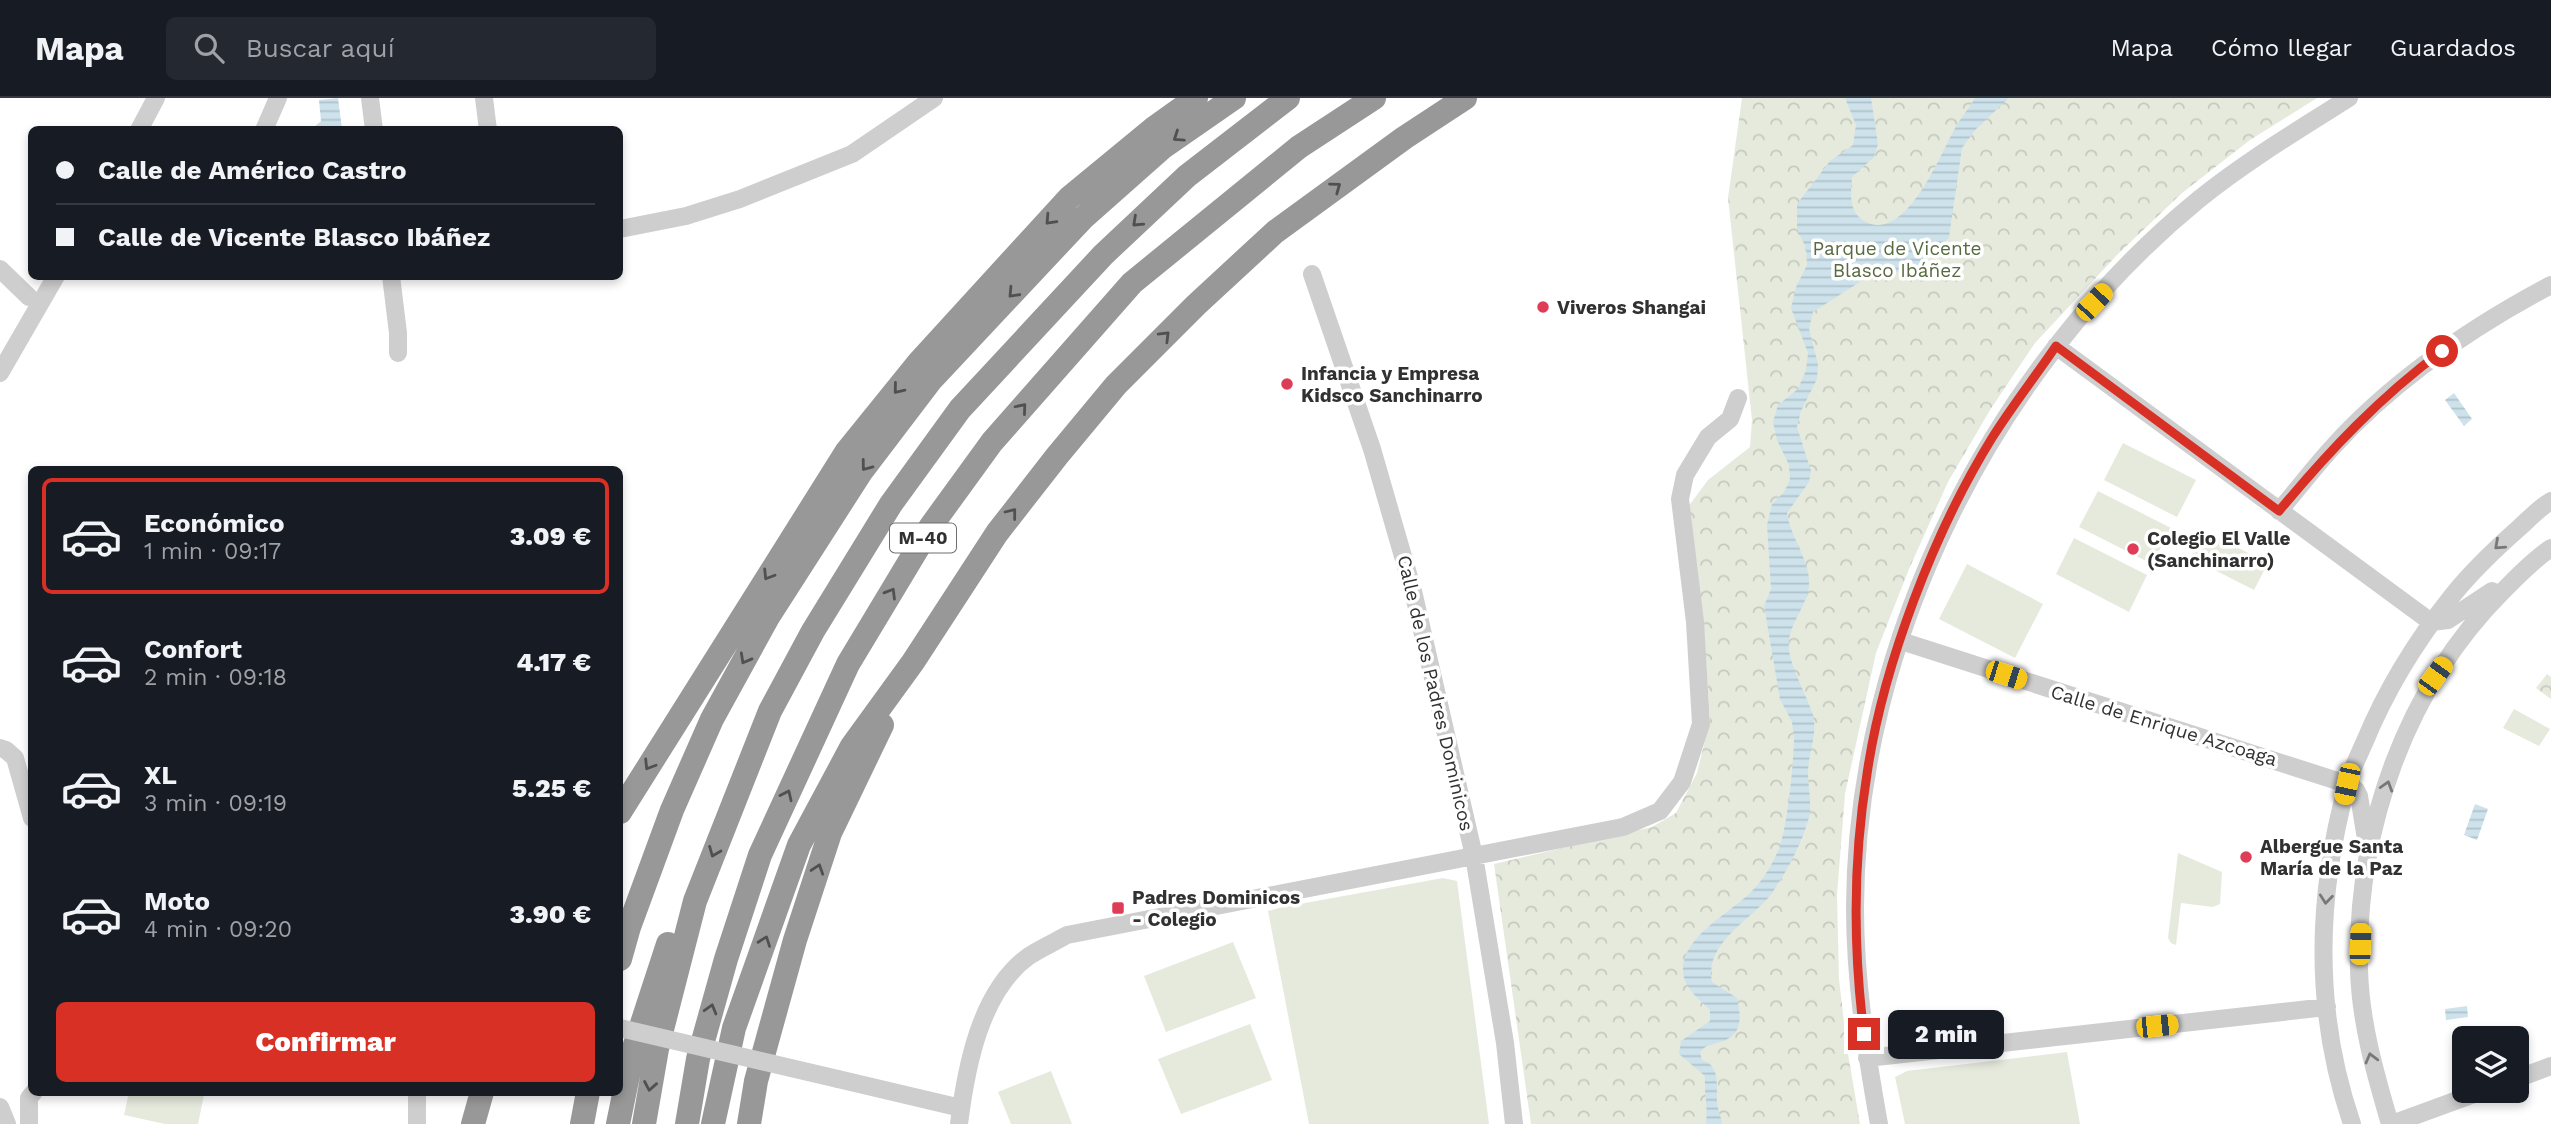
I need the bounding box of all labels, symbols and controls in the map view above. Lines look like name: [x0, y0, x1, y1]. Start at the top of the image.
search box: [166, 17, 656, 80]
text: Mapa: [35, 29, 124, 68]
icon: search: [190, 29, 228, 67]
text: Buscar aquí: [246, 33, 395, 63]
text: Mapa: [2111, 34, 2173, 62]
text: Cómo llegar: [2211, 34, 2352, 62]
text: Guardados: [2390, 34, 2516, 62]
one-way arrow: [1173, 129, 1186, 141]
text: Calle de Américo Castro: [98, 155, 407, 185]
one-way arrow: [1328, 183, 1341, 195]
one-way arrow: [1046, 211, 1058, 224]
one-way arrow: [1132, 214, 1145, 227]
text: Calle de Vicente Blasco Ibáñez: [98, 222, 490, 252]
park label: Parque de Vicente Blasco Ibáñez: [1812, 237, 1982, 282]
car: [2072, 279, 2117, 325]
one-way arrow: [1009, 285, 1022, 298]
place label: Viveros Shangai: [1557, 296, 1706, 319]
marker: Viveros Shangai: [1535, 299, 1551, 315]
one-way arrow: [1156, 332, 1169, 345]
route start: [2426, 335, 2458, 367]
place label: Infancia y Empresa Kidsco Sanchinarro: [1301, 362, 1483, 407]
marker: Infancia y Empresa Kidsco Sanchinarro: [1279, 376, 1295, 392]
one-way arrow: [893, 381, 906, 393]
one-way arrow: [1014, 403, 1026, 416]
one-way arrow: [861, 458, 874, 470]
icon: car: [60, 505, 123, 568]
text: Económico: [144, 508, 285, 538]
one-way arrow: [1004, 509, 1017, 521]
text: 3.09 €: [510, 521, 591, 551]
road number: M-40: [890, 524, 956, 552]
place label: Colegio El Valle (Sanchinarro): [2147, 527, 2291, 572]
one-way arrow: [2495, 537, 2508, 550]
text: 1 min · 09:17: [144, 538, 281, 565]
marker: Colegio El Valle (Sanchinarro): [2125, 541, 2141, 557]
street label: Calle de los Padres Dominicos: [1393, 553, 1478, 833]
one-way arrow: [764, 567, 777, 580]
one-way arrow: [882, 588, 895, 601]
icon: car: [60, 631, 123, 694]
text: Confort: [144, 634, 242, 664]
text: 4.17 €: [516, 647, 591, 677]
one-way arrow: [740, 651, 753, 664]
car: [2415, 653, 2456, 699]
car: [1983, 659, 2030, 691]
text: 2 min · 09:18: [144, 664, 287, 691]
street label: Calle de Enrique Azcoaga: [2048, 680, 2280, 771]
icon: car: [60, 757, 123, 820]
one-way arrow: [644, 758, 657, 771]
text: XL: [144, 760, 177, 790]
car: [2333, 761, 2362, 807]
text: 5.25 €: [512, 773, 591, 803]
one-way arrow: [2378, 780, 2393, 792]
text: 3 min · 09:19: [144, 790, 287, 817]
one-way arrow: [779, 790, 793, 803]
place label: Albergue Santa María de la Paz: [2260, 835, 2403, 880]
one-way arrow: [709, 846, 723, 858]
marker: Albergue Santa María de la Paz: [2238, 849, 2254, 865]
one-way arrow: [810, 864, 824, 876]
icon: car: [60, 883, 123, 946]
text: Moto: [144, 886, 210, 916]
place label: Padres Dominicos - Colegio: [1132, 886, 1300, 931]
one-way arrow: [2319, 894, 2334, 905]
text: 3.90 €: [510, 899, 591, 929]
marker: Padres Dominicos - Colegio: [1110, 900, 1126, 916]
text: 4 min · 09:20: [144, 916, 292, 943]
car: [2349, 923, 2372, 965]
one-way arrow: [757, 935, 771, 947]
button: Confirmar: [56, 1002, 595, 1082]
one-way arrow: [703, 1004, 718, 1016]
callout: 2 min: [1888, 1010, 2004, 1058]
car: [2136, 1013, 2179, 1039]
route end: [1848, 1018, 1880, 1050]
text: 2 min: [1915, 1021, 1977, 1048]
map controls: [2452, 1026, 2529, 1103]
button: layers: [2452, 1026, 2529, 1103]
one-way arrow: [2365, 1052, 2379, 1064]
one-way arrow: [643, 1080, 658, 1092]

